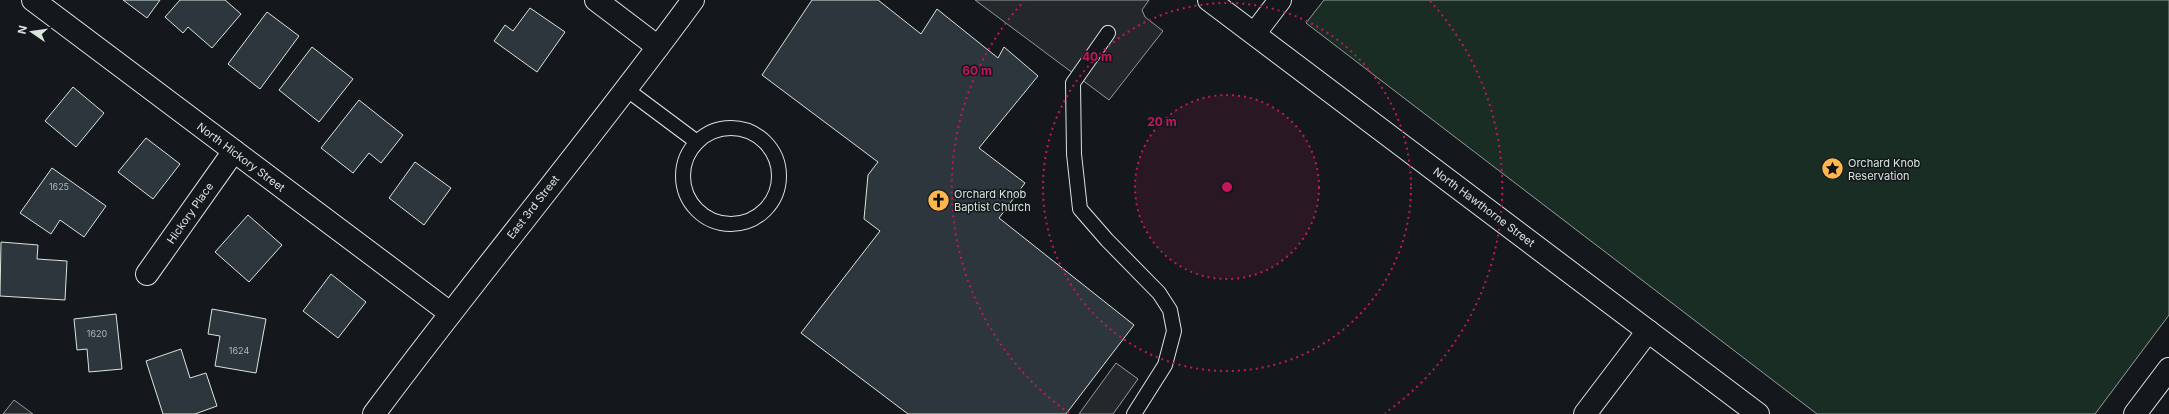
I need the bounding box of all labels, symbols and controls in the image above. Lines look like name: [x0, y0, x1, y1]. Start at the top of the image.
north arrow: [12, 12, 52, 52]
text: N: [14, 24, 30, 35]
text: 40 m: [1082, 49, 1112, 64]
text: 60 m: [962, 63, 992, 78]
text: 20 m: [1147, 114, 1177, 129]
street label: North Hickory Street: [194, 119, 288, 195]
place icon: Orchard Knob Reservation: [1820, 156, 1846, 182]
place label: Orchard Knob Reservation: [1848, 156, 1921, 183]
street label: North Hawthorne Street: [1430, 164, 1538, 250]
street label: East 3rd Street: [504, 172, 562, 242]
street label: Hickory Place: [164, 180, 216, 246]
centre of rings: [1220, 180, 1234, 194]
house number: 1625: [49, 181, 69, 192]
church icon: Orchard Knob Baptist Church: [926, 187, 952, 213]
place label: Orchard Knob Baptist Church: [954, 187, 1031, 214]
house number: 1620: [87, 328, 108, 339]
house number: 1624: [229, 345, 249, 356]

